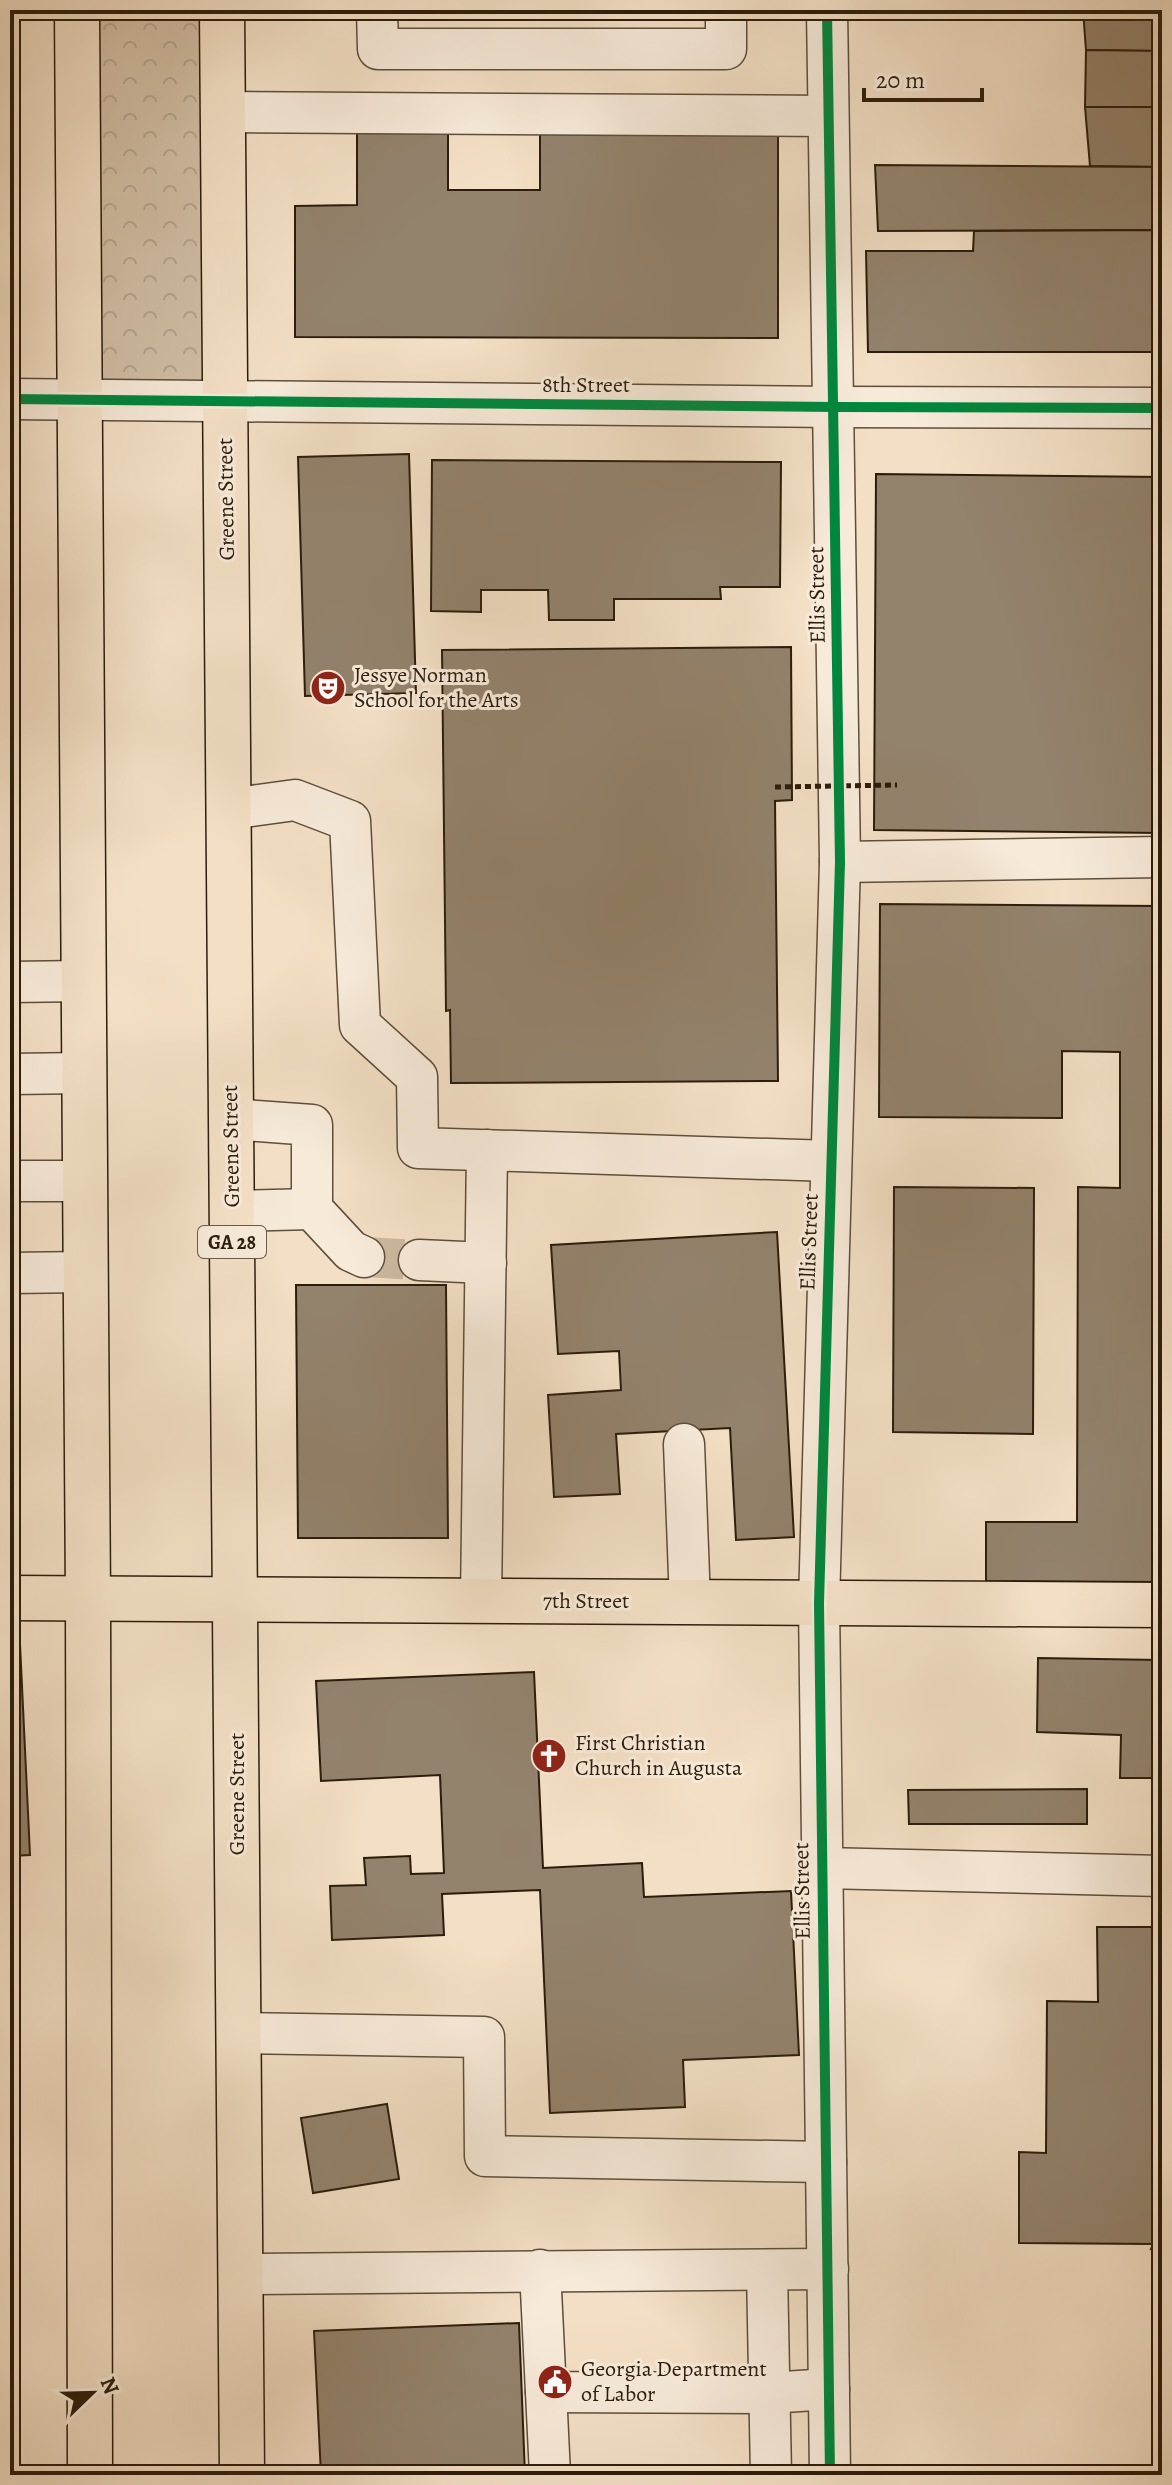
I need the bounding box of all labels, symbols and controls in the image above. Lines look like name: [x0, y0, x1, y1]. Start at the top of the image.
scale bar: [864, 52, 982, 102]
text: 20 m: [876, 64, 925, 96]
street label: 8th Street: [542, 370, 630, 400]
street label: Greene Street: [210, 437, 242, 561]
street label: Ellis Street: [801, 546, 833, 644]
place label: Jessye Norman School for the Arts: [354, 660, 519, 715]
theatre icon: Jessye Norman School for the Arts: [309, 669, 347, 707]
street label: Greene Street: [215, 1084, 247, 1208]
street label: Ellis Street: [792, 1193, 826, 1291]
road number: GA 28: [198, 1226, 266, 1258]
street label: 7th Street: [543, 1586, 629, 1616]
place label: First Christian Church in Augusta: [575, 1728, 743, 1783]
street label: Greene Street: [222, 1733, 252, 1855]
church icon: First Christian Church in Augusta: [530, 1737, 568, 1775]
street label: Ellis Street: [786, 1842, 818, 1940]
north arrow: [52, 2353, 132, 2433]
place label: Georgia Department of Labor: [581, 2354, 767, 2409]
public building icon: Georgia Department of Labor: [536, 2363, 574, 2401]
text: N: [93, 2372, 126, 2399]

